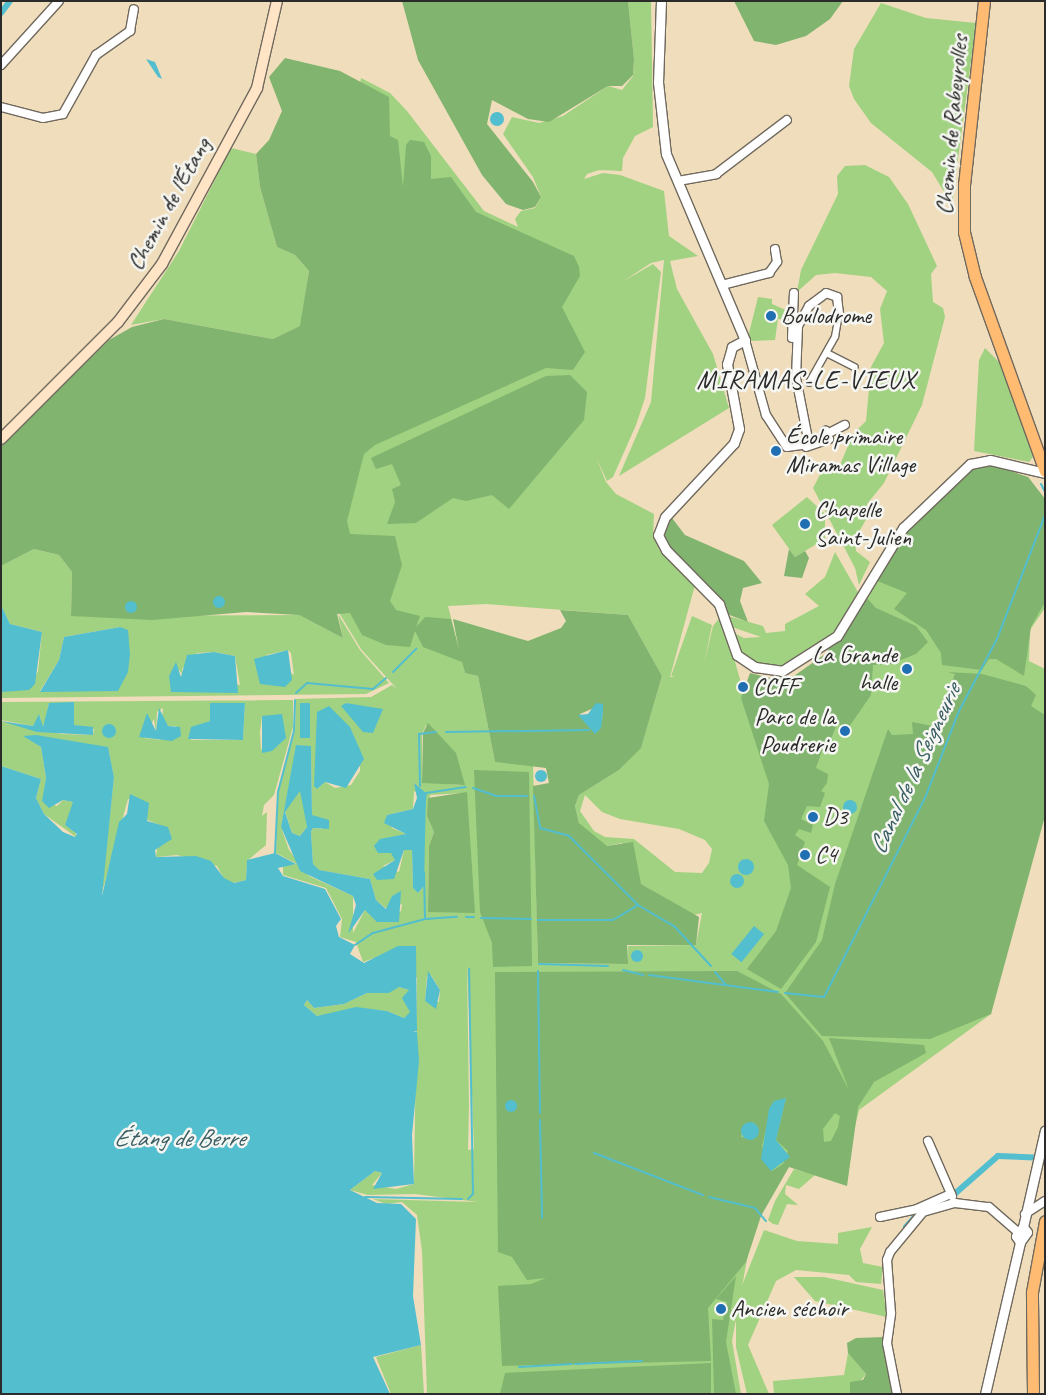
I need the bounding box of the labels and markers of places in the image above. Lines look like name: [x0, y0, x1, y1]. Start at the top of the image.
place label: Boulodrome: [781, 302, 871, 330]
marker: Boulodrome: [765, 310, 777, 322]
place label: École primaire Miramas Village: [786, 423, 915, 479]
marker: École primaire Miramas Village: [770, 445, 782, 457]
place label: Chapelle Saint-Julien: [815, 496, 911, 552]
marker: Chapelle Saint-Julien: [799, 518, 811, 530]
place label: La Grande halle: [812, 641, 897, 697]
marker: La Grande halle: [901, 663, 913, 675]
place label: CCFF: [753, 673, 798, 701]
marker: CCFF: [737, 681, 749, 693]
place label: Parc de la Poudrerie: [754, 703, 835, 759]
marker: Parc de la Poudrerie: [839, 725, 851, 737]
place label: D3: [823, 803, 848, 831]
marker: D3: [807, 811, 819, 823]
place label: C4: [815, 841, 837, 869]
marker: C4: [799, 849, 811, 861]
place label: Ancien séchoir: [731, 1295, 848, 1323]
marker: Ancien séchoir: [715, 1303, 727, 1315]

